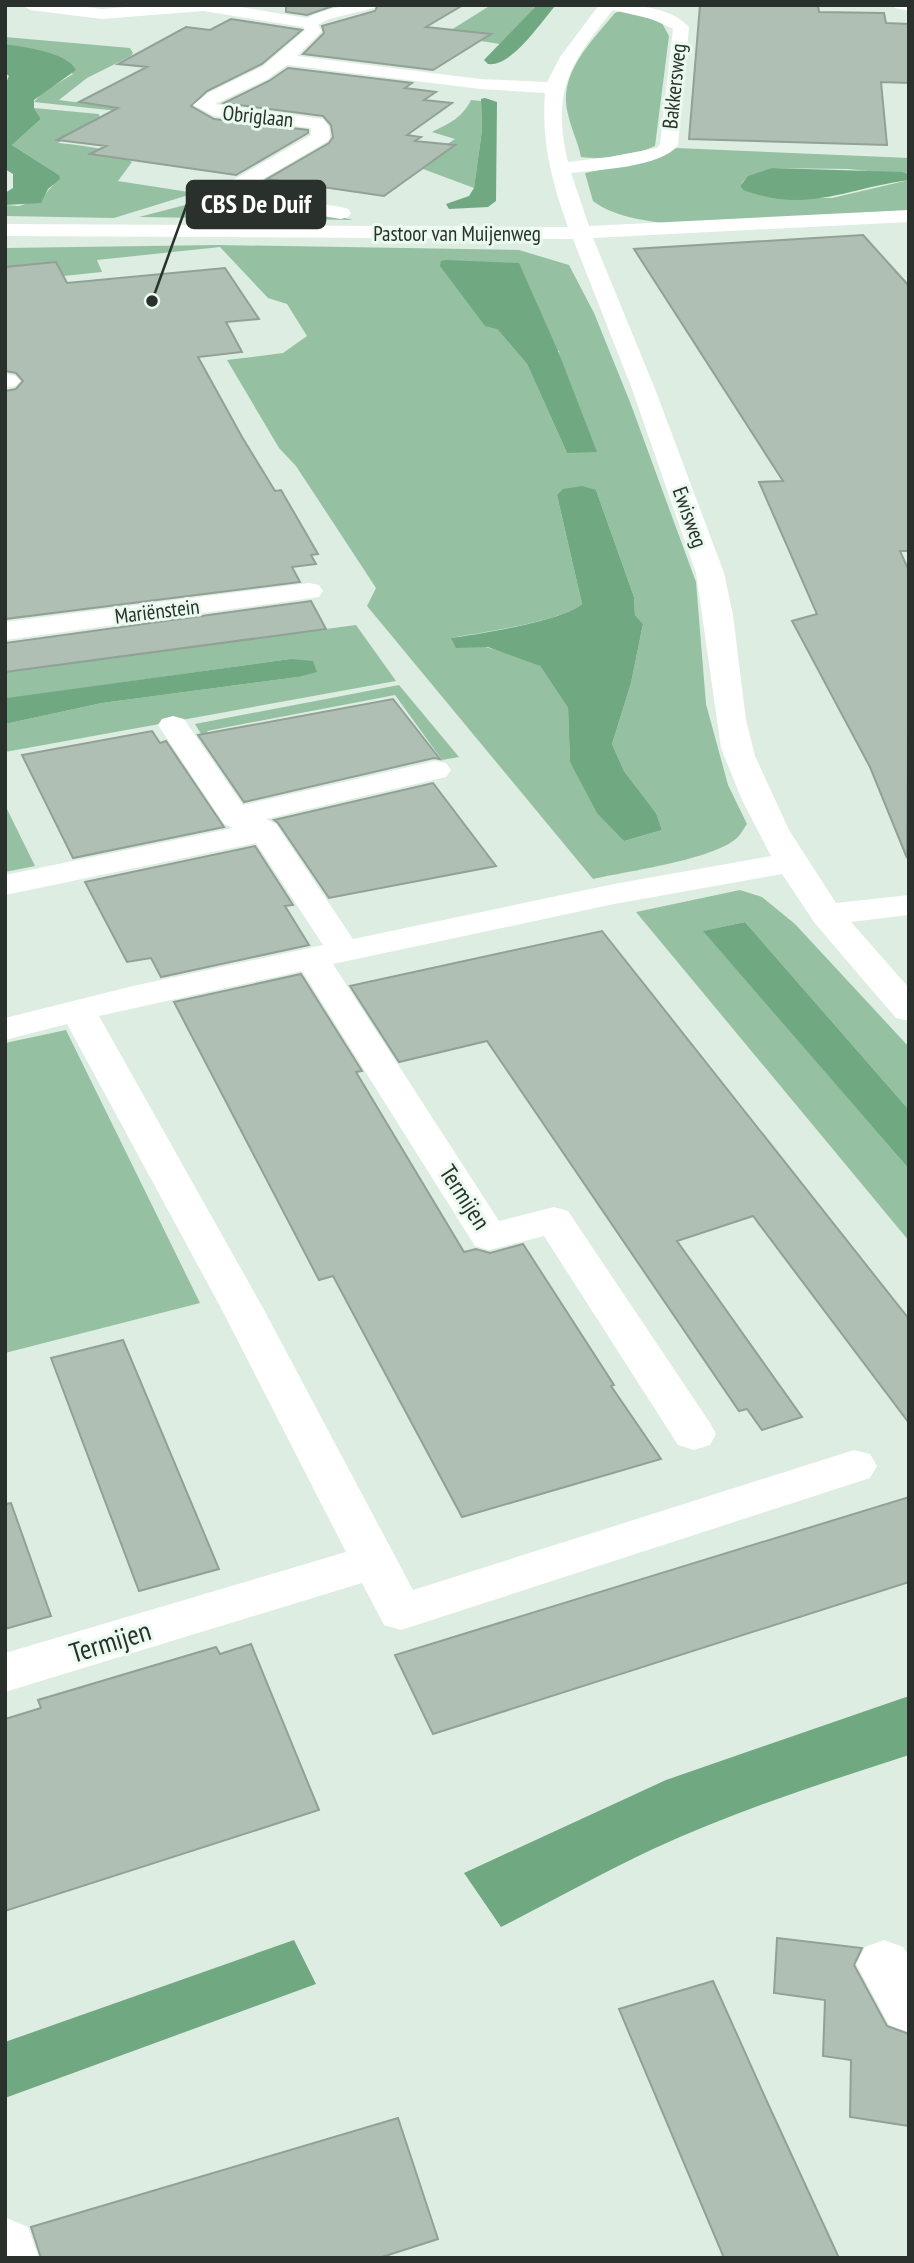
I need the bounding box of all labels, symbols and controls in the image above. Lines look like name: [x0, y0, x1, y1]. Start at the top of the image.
street label: Bakkersweg: [656, 42, 692, 130]
street label: Obriglaan: [221, 99, 295, 133]
callout: CBS De Duif: [187, 181, 325, 228]
text: CBS De Duif: [201, 187, 313, 220]
street label: Pastoor van Muijenweg: [373, 220, 541, 247]
street label: Ewisweg: [667, 483, 713, 551]
street label: Mariënstein: [113, 592, 201, 630]
street label: Termijen: [433, 1159, 497, 1235]
street label: Termijen: [65, 1611, 155, 1671]

